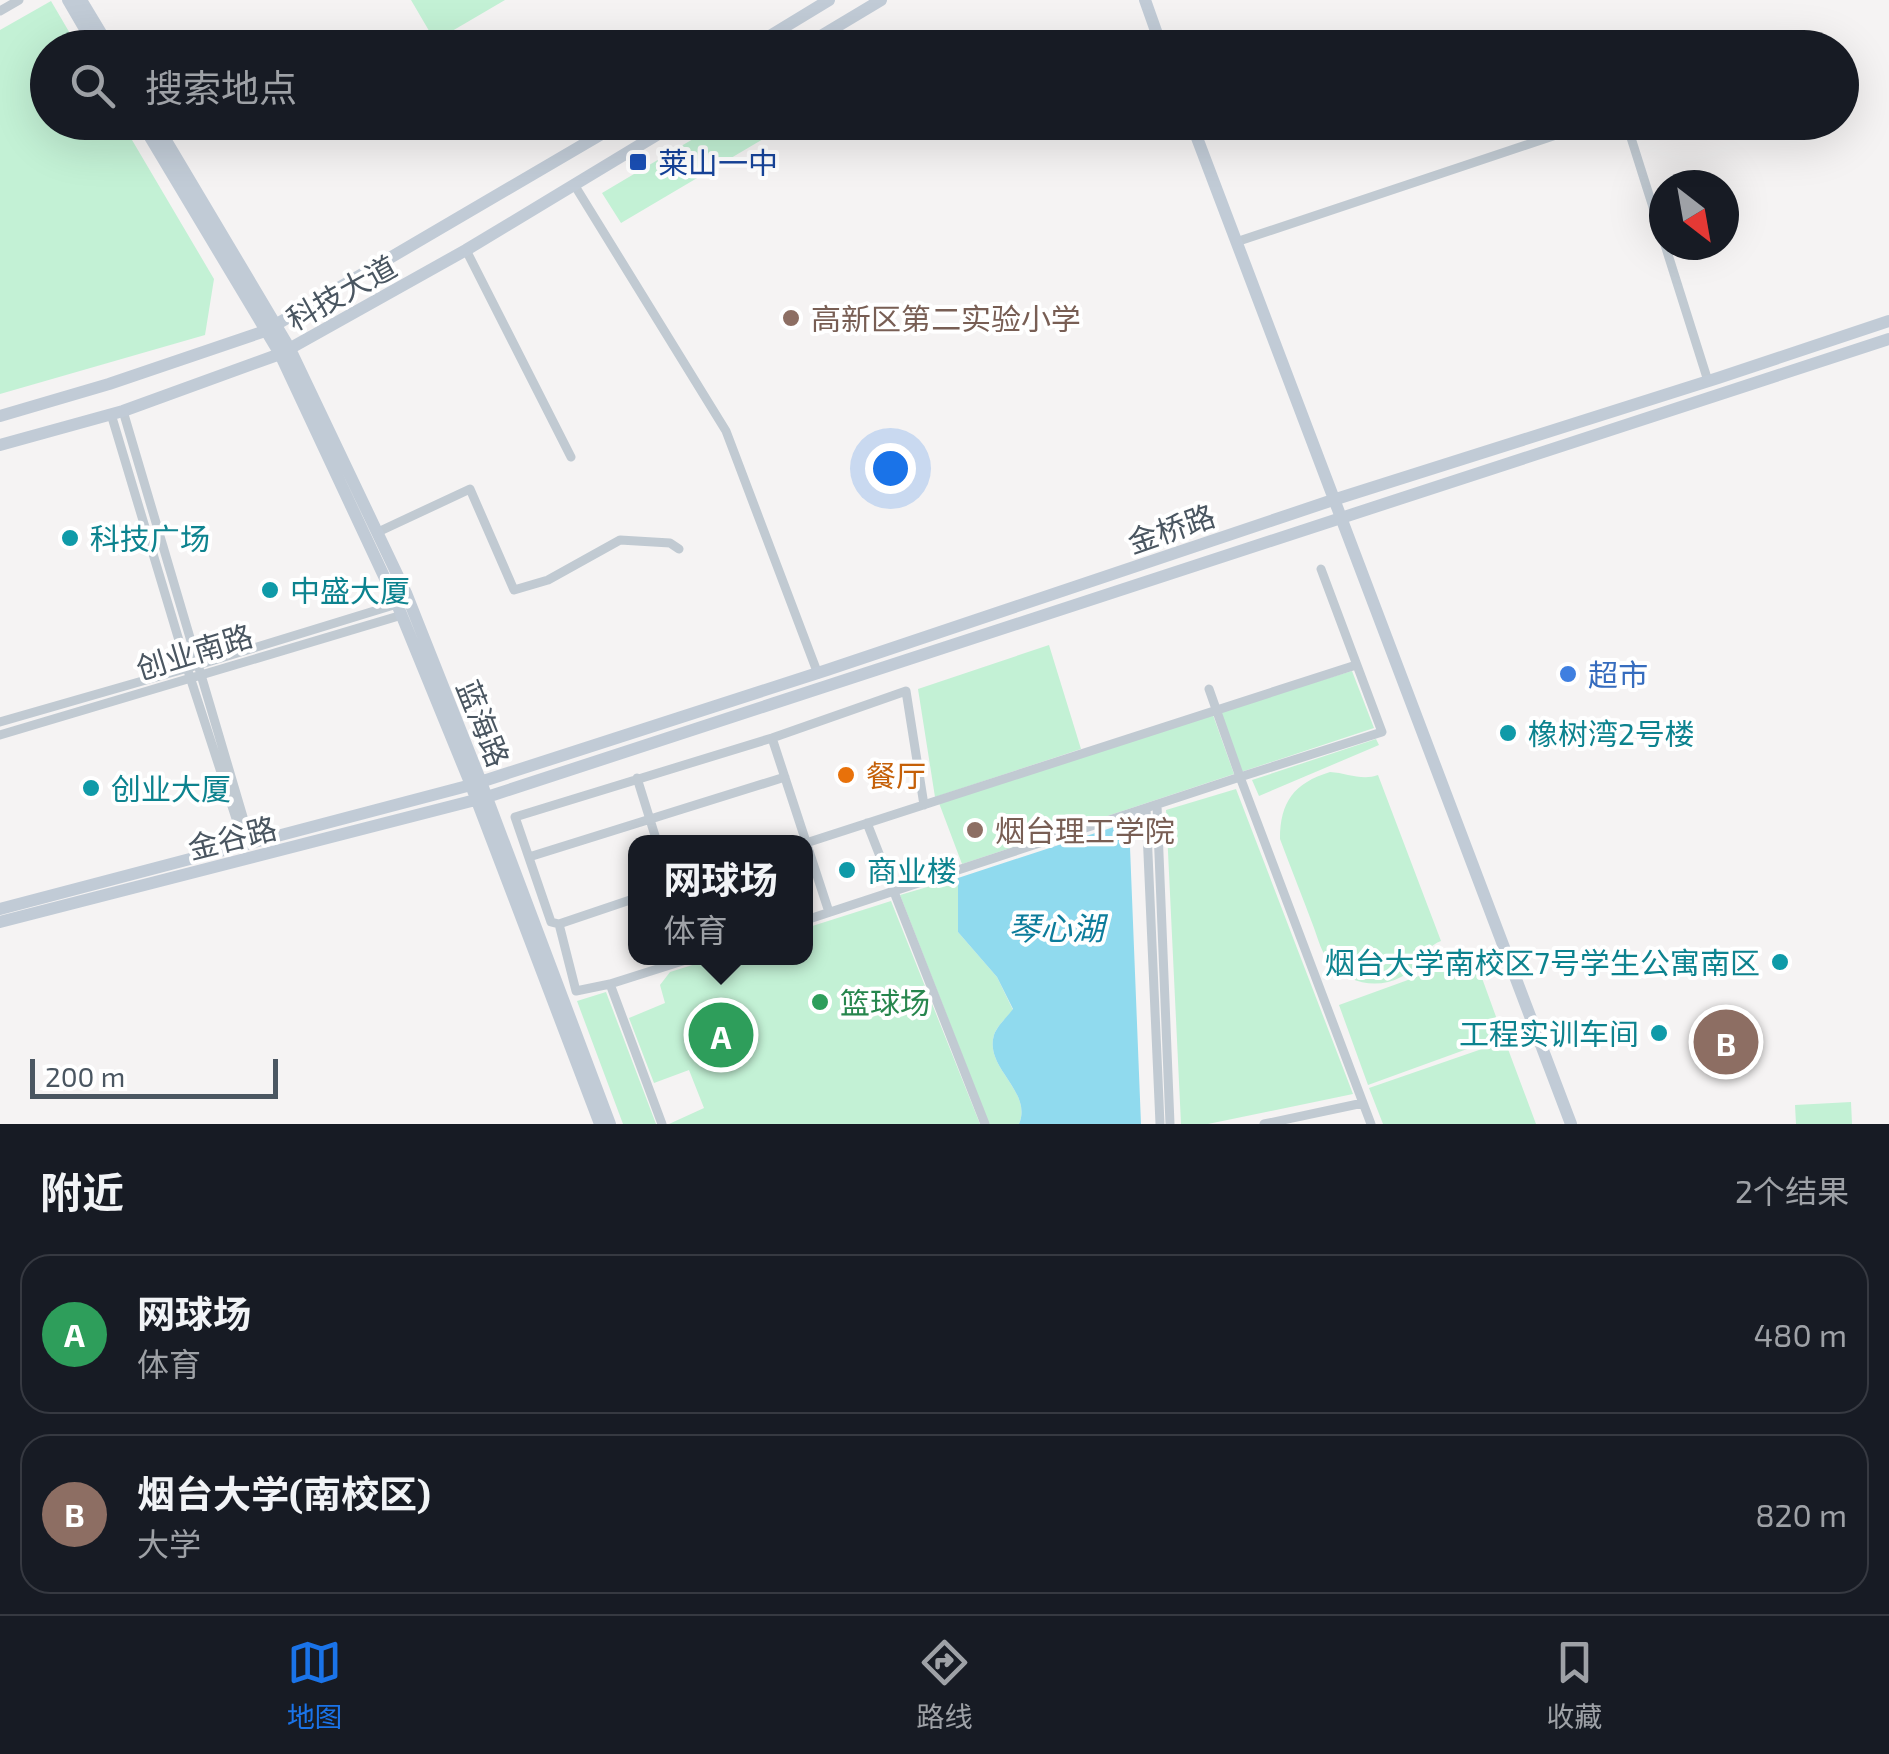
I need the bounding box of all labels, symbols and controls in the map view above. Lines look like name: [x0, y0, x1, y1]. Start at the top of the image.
search box: [30, 30, 1859, 140]
icon: search: [65, 58, 120, 113]
text: 搜索地点: [145, 64, 297, 110]
place label: 莱山一中: [658, 144, 778, 180]
marker: 莱山一中: [627, 151, 649, 173]
north arrow: [1649, 170, 1739, 260]
street label: 科技大道: [280, 247, 402, 337]
place label: 高新区第二实验小学: [811, 300, 1081, 336]
marker: 高新区第二实验小学: [780, 307, 802, 329]
your location: [865, 443, 916, 494]
street label: 金桥路: [1123, 496, 1219, 560]
place label: 科技广场: [90, 520, 210, 556]
marker: 科技广场: [59, 527, 81, 549]
place label: 中盛大厦: [290, 572, 410, 608]
marker: 中盛大厦: [259, 579, 281, 601]
street label: 创业南路: [131, 616, 257, 686]
place label: 超市: [1588, 656, 1648, 692]
marker: 超市: [1557, 663, 1579, 685]
street label: 蓝海路: [450, 675, 518, 771]
place label: 橡树湾2号楼: [1528, 715, 1695, 751]
marker: 橡树湾2号楼: [1497, 722, 1519, 744]
place label: 餐厅: [866, 757, 926, 793]
marker: 餐厅: [835, 764, 857, 786]
place label: 创业大厦: [111, 770, 231, 806]
marker: 创业大厦: [80, 777, 102, 799]
street label: 金谷路: [184, 809, 280, 865]
place label: 烟台理工学院: [995, 812, 1175, 848]
marker: 烟台理工学院: [964, 819, 986, 841]
popup: [628, 835, 813, 965]
place label: 商业楼: [867, 852, 957, 888]
text: 网球场: [663, 856, 778, 902]
marker: 商业楼: [836, 859, 858, 881]
water label: 琴心湖: [1008, 908, 1109, 946]
text: 体育: [663, 910, 728, 948]
place label: 烟台大学南校区7号学生公寓南区: [1325, 944, 1760, 980]
marker: 烟台大学南校区7号学生公寓南区: [1769, 951, 1791, 973]
place label: 篮球场: [840, 984, 930, 1020]
marker: 篮球场: [809, 991, 831, 1013]
pin: A: [688, 998, 754, 1072]
pin: B: [1694, 1004, 1758, 1080]
place label: 工程实训车间: [1459, 1015, 1639, 1051]
marker: 工程实训车间: [1648, 1022, 1670, 1044]
scale bar: [30, 1054, 278, 1098]
text: 200 m: [45, 1059, 125, 1093]
text: 附近: [40, 1166, 124, 1216]
text: 2个结果: [1735, 1171, 1849, 1209]
text: 网球场: [137, 1290, 251, 1336]
text: A: [64, 1315, 85, 1353]
text: 480 m: [1753, 1315, 1847, 1353]
text: 体育: [137, 1344, 201, 1382]
text: 烟台大学(南校区): [137, 1470, 431, 1516]
text: B: [64, 1495, 85, 1533]
text: 820 m: [1755, 1495, 1847, 1533]
text: 大学: [137, 1524, 201, 1562]
tab: 地图: [287, 1635, 343, 1735]
tab: 路线: [916, 1635, 972, 1735]
tab: 收藏: [1546, 1635, 1602, 1735]

